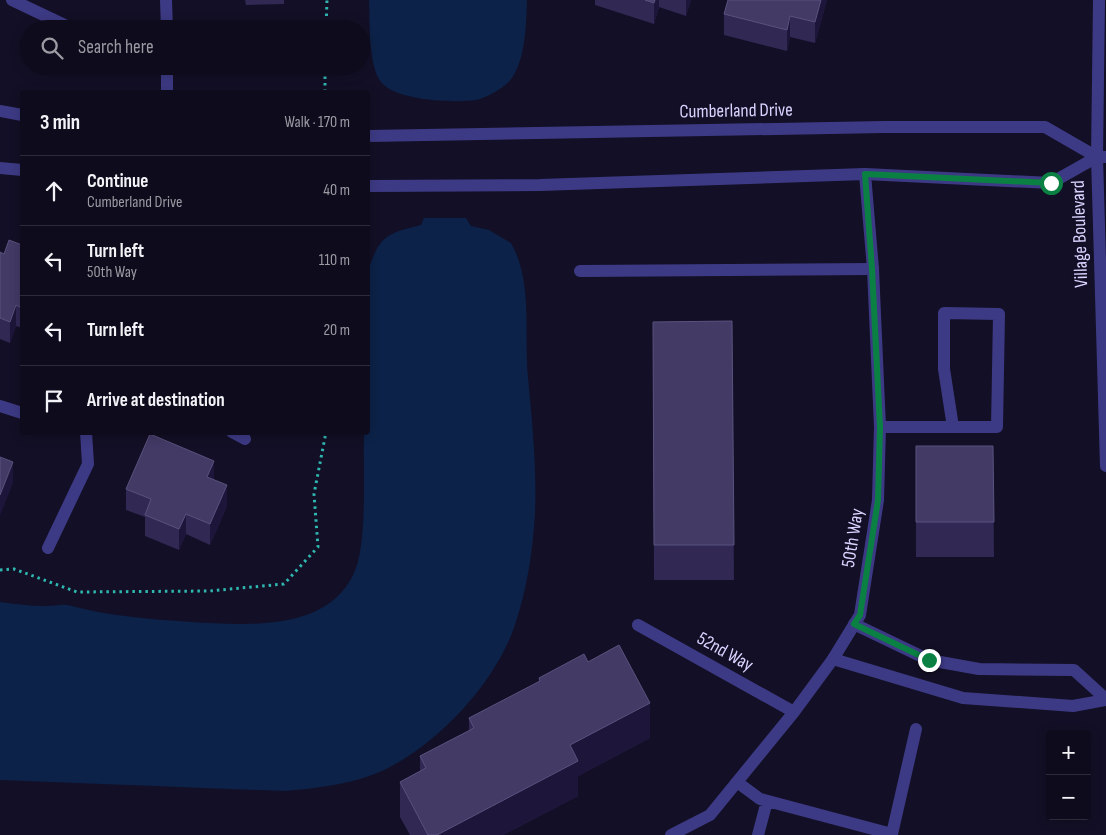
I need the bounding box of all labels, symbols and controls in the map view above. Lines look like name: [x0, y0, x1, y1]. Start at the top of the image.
search box: [20, 20, 370, 75]
icon: search: [38, 34, 66, 62]
text: Search here: [78, 36, 154, 59]
street label: Cumberland Drive: [679, 99, 793, 123]
text: 3 min: [40, 110, 80, 135]
text: Walk · 170 m: [285, 113, 350, 132]
text: Continue: [87, 170, 148, 193]
route start: [1040, 172, 1063, 195]
icon: ahead: [40, 177, 68, 205]
street label: Village Boulevard: [1067, 180, 1093, 288]
text: 40 m: [323, 181, 350, 200]
text: Cumberland Drive: [87, 193, 182, 212]
text: Turn left: [87, 240, 144, 263]
icon: left: [40, 247, 68, 275]
text: 110 m: [319, 251, 350, 270]
text: 50th Way: [87, 263, 137, 282]
icon: left: [40, 317, 68, 345]
text: Turn left: [87, 319, 144, 342]
text: 20 m: [323, 321, 350, 340]
icon: arrive: [40, 387, 68, 415]
text: Arrive at destination: [87, 389, 225, 412]
street label: 50th Way: [837, 506, 869, 569]
street label: 52nd Way: [693, 627, 758, 677]
route end: [918, 649, 941, 672]
map controls: [1046, 730, 1091, 820]
button: +: [1046, 730, 1091, 775]
button: −: [1046, 775, 1091, 820]

